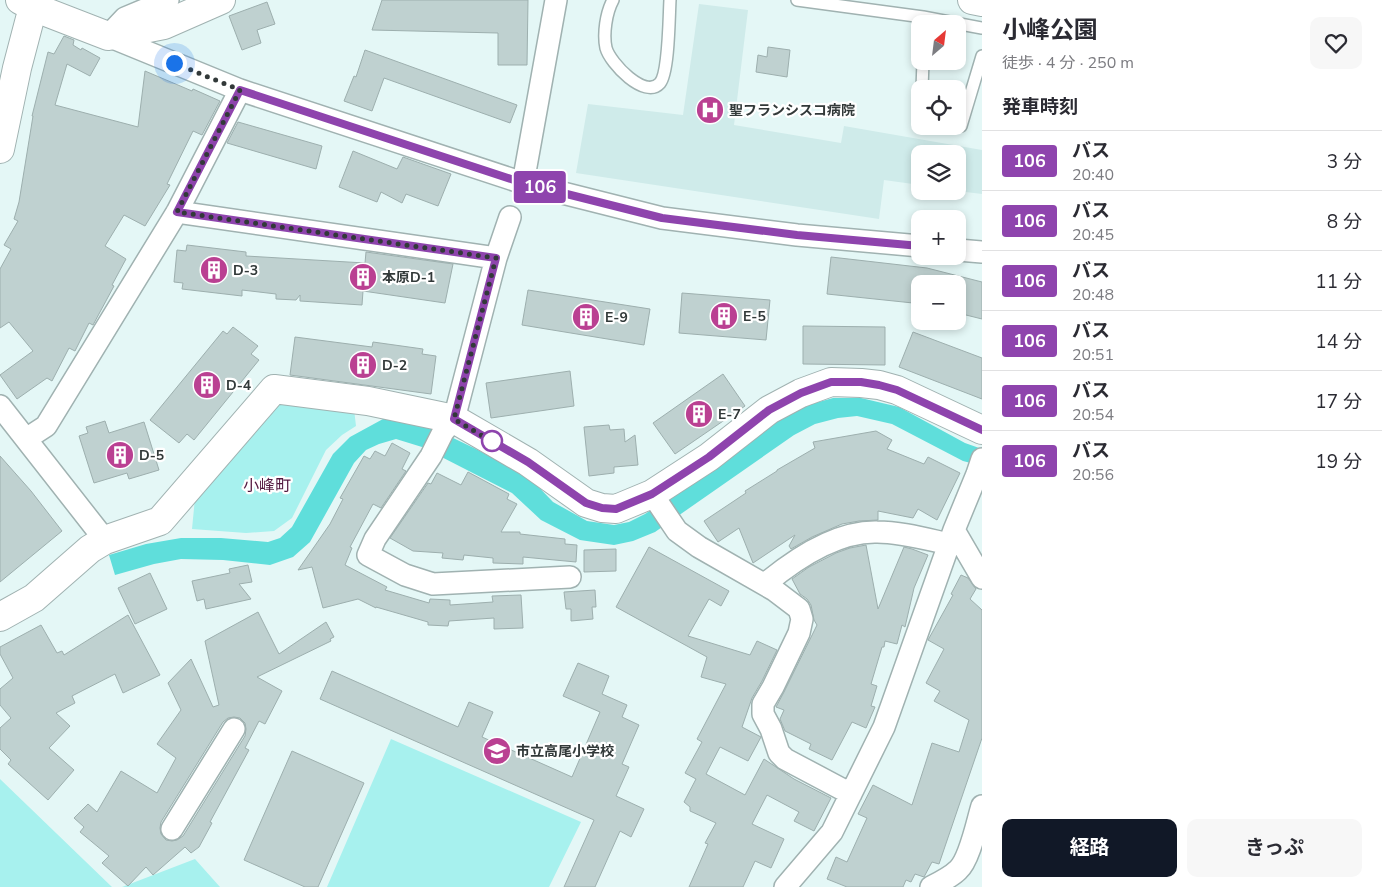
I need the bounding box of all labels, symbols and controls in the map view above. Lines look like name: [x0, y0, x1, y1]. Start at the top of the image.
text: 小峰公園: [1002, 14, 1098, 46]
north arrow: [911, 15, 966, 70]
map controls: [911, 15, 966, 330]
button: heart: [1310, 17, 1362, 69]
your location: [162, 51, 187, 76]
text: 徒歩 · 4 分 · 250 m: [1002, 52, 1134, 74]
button: locate: [911, 80, 966, 135]
text: 発車時刻: [1002, 94, 1078, 120]
hospital icon: 聖フランシスコ病院: [695, 95, 725, 125]
place label: 聖フランシスコ病院: [729, 101, 855, 120]
text: バス: [1072, 138, 1110, 164]
button: layers: [911, 145, 966, 200]
text: 106: [1013, 149, 1046, 173]
text: 3 分: [1327, 149, 1362, 175]
text: 20:40: [1072, 164, 1114, 186]
line badge: 106: [511, 171, 569, 203]
text: 106: [524, 175, 556, 199]
text: バス: [1072, 198, 1110, 224]
text: 106: [1013, 209, 1046, 233]
text: 8 分: [1327, 209, 1362, 235]
button: +: [911, 210, 966, 265]
text: 20:45: [1072, 224, 1114, 246]
building icon: D-3: [199, 255, 229, 285]
text: バス: [1072, 258, 1110, 284]
place label: D-3: [233, 261, 258, 280]
building icon: 本原D-1: [348, 262, 378, 292]
place label: 本原D-1: [382, 268, 435, 287]
text: 106: [1013, 269, 1046, 293]
text: 11 分: [1315, 269, 1362, 295]
button: −: [911, 275, 966, 330]
text: 20:48: [1072, 284, 1114, 306]
building icon: E-5: [709, 301, 739, 331]
building icon: E-9: [571, 302, 601, 332]
place label: E-5: [743, 307, 766, 326]
place label: E-9: [605, 308, 628, 327]
text: バス: [1072, 318, 1110, 344]
text: 106: [1013, 329, 1046, 353]
text: 14 分: [1315, 329, 1362, 355]
text: 20:51: [1072, 344, 1114, 366]
building icon: D-2: [348, 350, 378, 380]
place label: D-2: [382, 356, 407, 375]
building icon: D-4: [192, 370, 222, 400]
place label: D-4: [226, 376, 252, 395]
text: バス: [1072, 378, 1110, 404]
text: 106: [1013, 389, 1046, 413]
text: 17 分: [1315, 389, 1362, 415]
building icon: E-7: [684, 399, 714, 429]
text: 20:54: [1072, 404, 1114, 426]
place label: E-7: [718, 405, 741, 424]
unlabelled marker: [481, 430, 503, 452]
text: バス: [1072, 438, 1110, 464]
building icon: D-5: [105, 440, 135, 470]
place label: D-5: [139, 446, 164, 465]
text: 106: [1013, 449, 1046, 473]
text: 19 分: [1315, 449, 1362, 475]
text: 20:56: [1072, 464, 1114, 486]
district label: 小峰町: [243, 475, 291, 497]
school or university icon: 市立高尾小学校: [482, 736, 512, 766]
place label: 市立高尾小学校: [516, 742, 614, 761]
button: 経路: [1002, 819, 1177, 877]
button: きっぷ: [1187, 819, 1362, 877]

